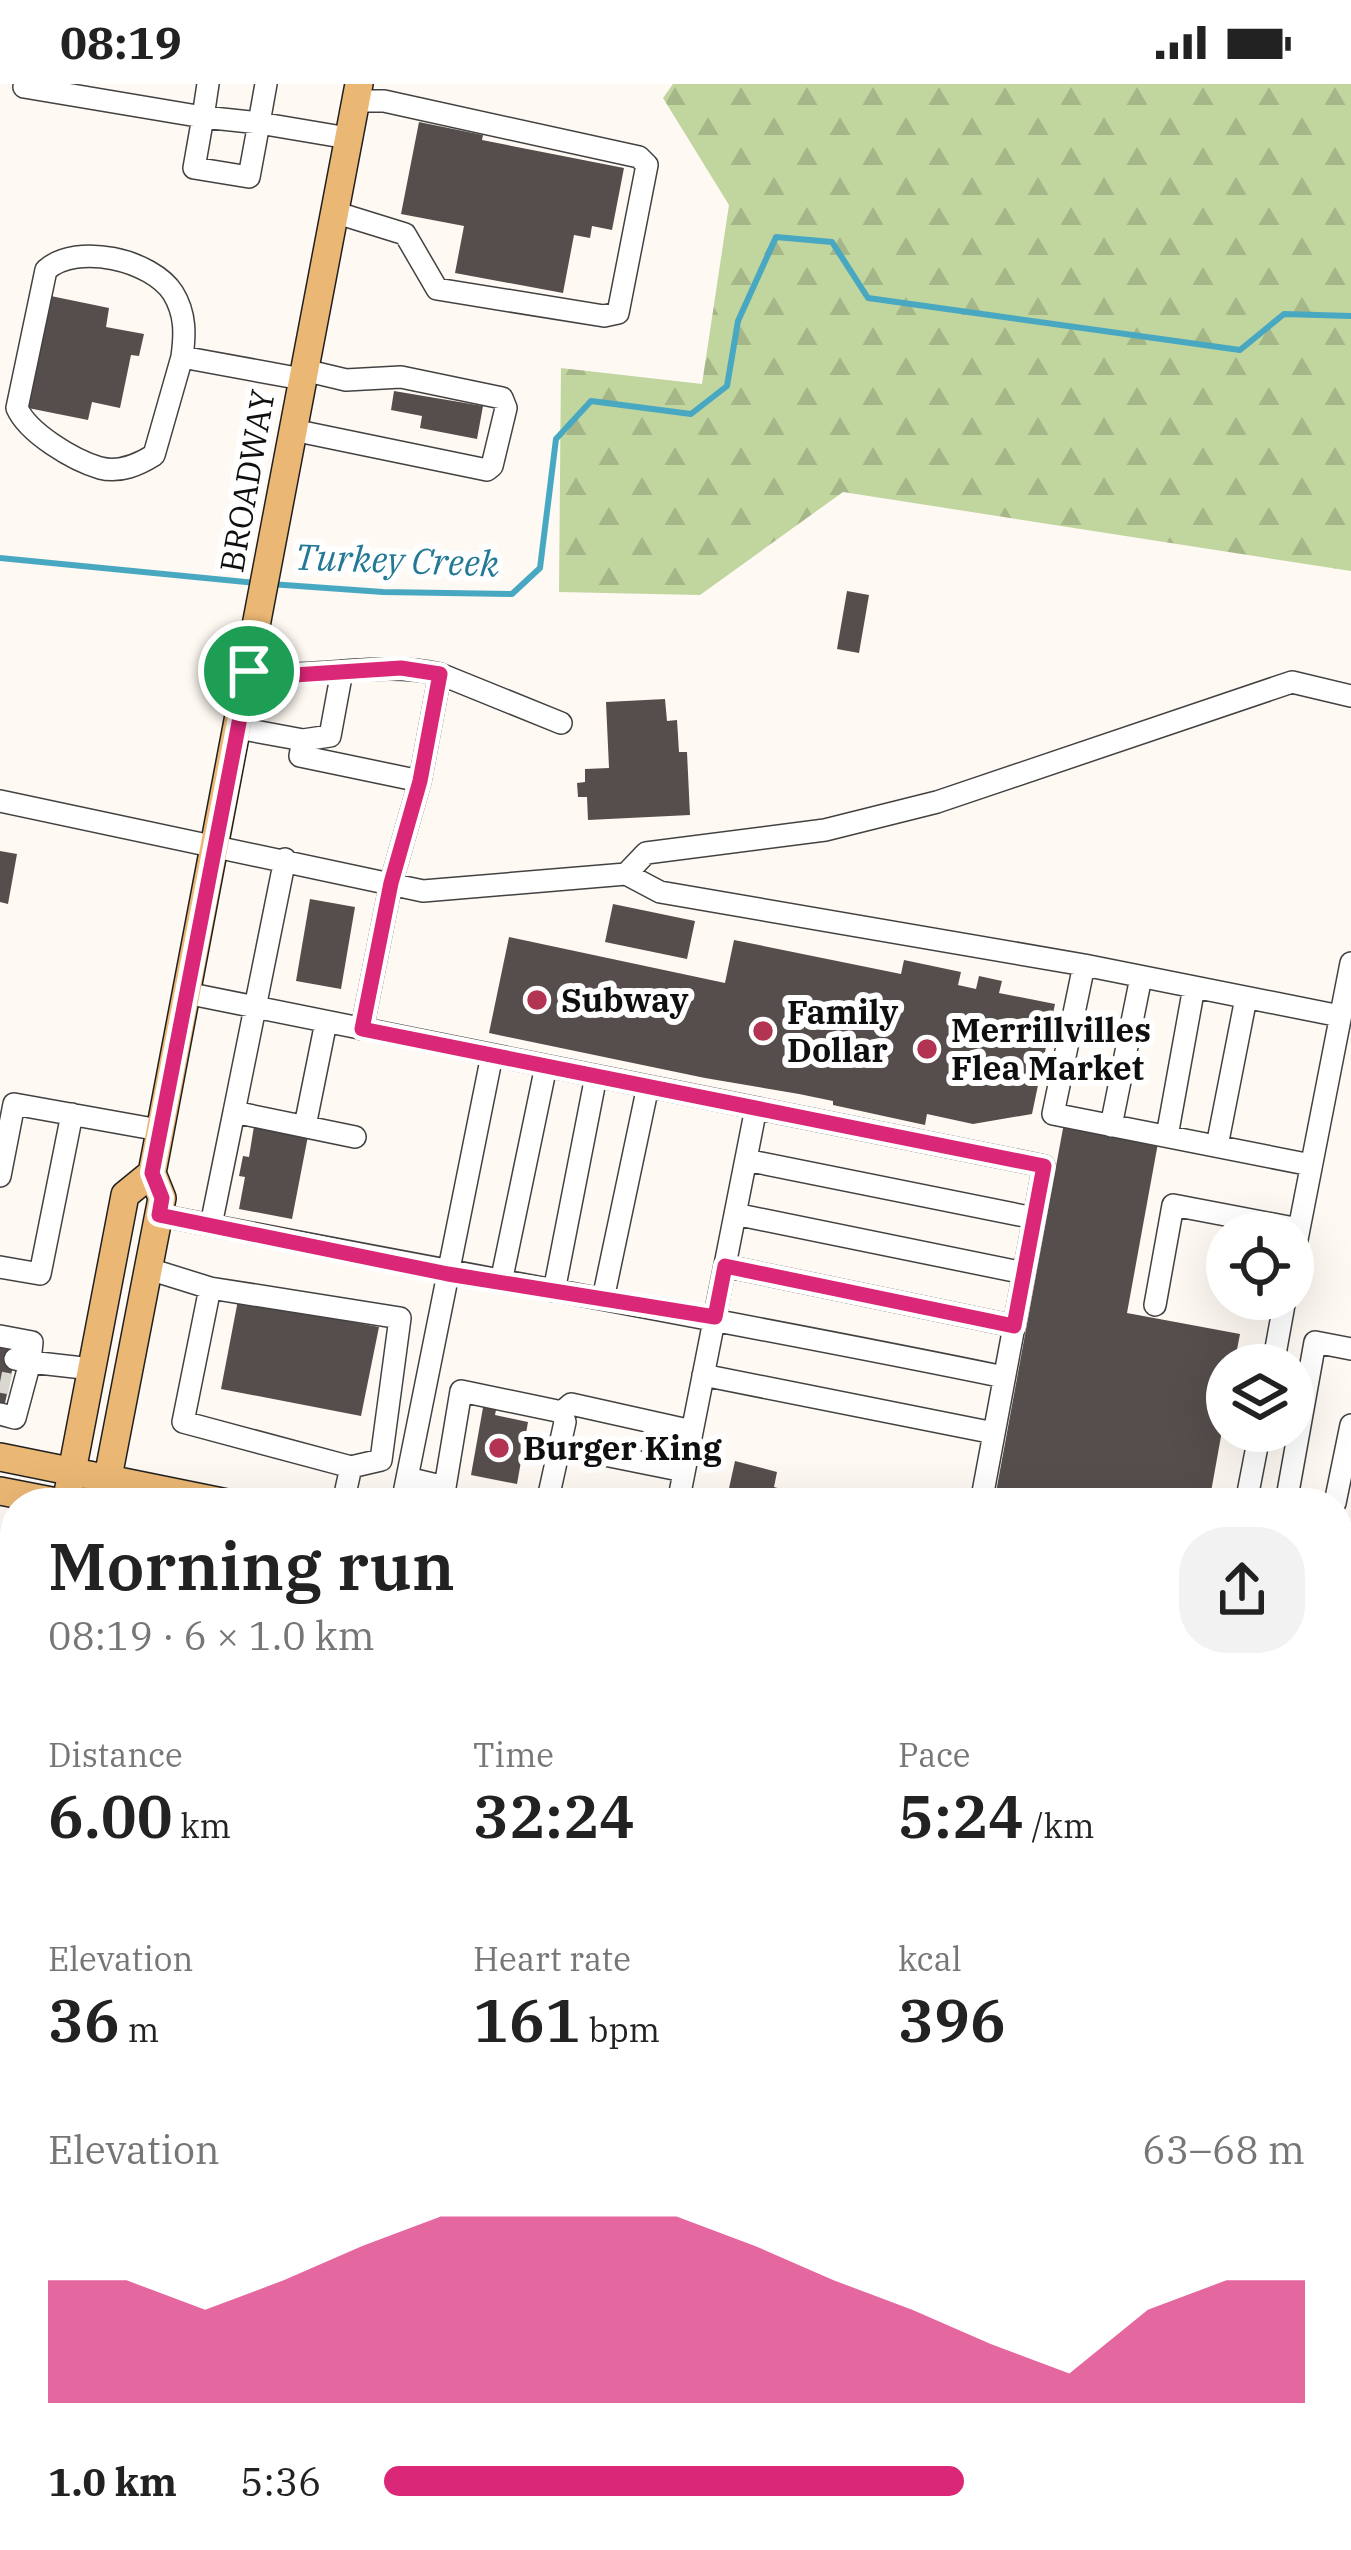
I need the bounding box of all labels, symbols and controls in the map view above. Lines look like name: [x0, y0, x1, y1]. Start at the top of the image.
text: 08:19: [60, 13, 182, 71]
street label: BROADWAY: [209, 386, 284, 576]
water label: Turkey Creek: [294, 532, 501, 587]
pin: [198, 620, 300, 722]
icon: arrive: [216, 638, 282, 704]
place label: Subway: [561, 978, 689, 1021]
marker: Subway: [524, 987, 550, 1013]
place label: Family Dollar: [787, 990, 898, 1071]
place label: Merrillvilles Flea Market: [951, 1008, 1151, 1089]
marker: Family Dollar: [750, 1018, 776, 1044]
marker: Merrillvilles Flea Market: [914, 1036, 940, 1062]
map controls: [1206, 1212, 1314, 1452]
button: locate: [1206, 1212, 1314, 1320]
button: layers: [1206, 1344, 1314, 1452]
place label: Burger King: [523, 1426, 722, 1469]
marker: Burger King: [486, 1435, 512, 1461]
text: Morning run: [48, 1522, 455, 1608]
button: share: [1179, 1527, 1305, 1653]
text: 08:19 · 6 × 1.0 km: [48, 1610, 375, 1661]
text: Distance: [48, 1733, 183, 1776]
text: Time: [473, 1733, 554, 1776]
text: Pace: [898, 1733, 971, 1776]
text: 6.00: [48, 1776, 173, 1855]
text: 32:24: [473, 1776, 635, 1855]
text: 5:24: [898, 1776, 1024, 1855]
text: km: [173, 1804, 231, 1847]
text: /km: [1024, 1804, 1094, 1847]
text: Elevation: [48, 1937, 193, 1980]
text: Heart rate: [473, 1937, 631, 1980]
text: kcal: [898, 1937, 962, 1980]
text: 36: [48, 1980, 120, 2059]
text: 161: [473, 1980, 581, 2059]
text: 396: [898, 1980, 1006, 2059]
text: m: [120, 2008, 159, 2051]
text: bpm: [581, 2008, 660, 2051]
text: Elevation: [48, 2124, 220, 2175]
text: 63–68 m: [1142, 2124, 1305, 2175]
text: 1.0 km: [48, 2456, 177, 2507]
text: 5:36: [240, 2456, 321, 2507]

